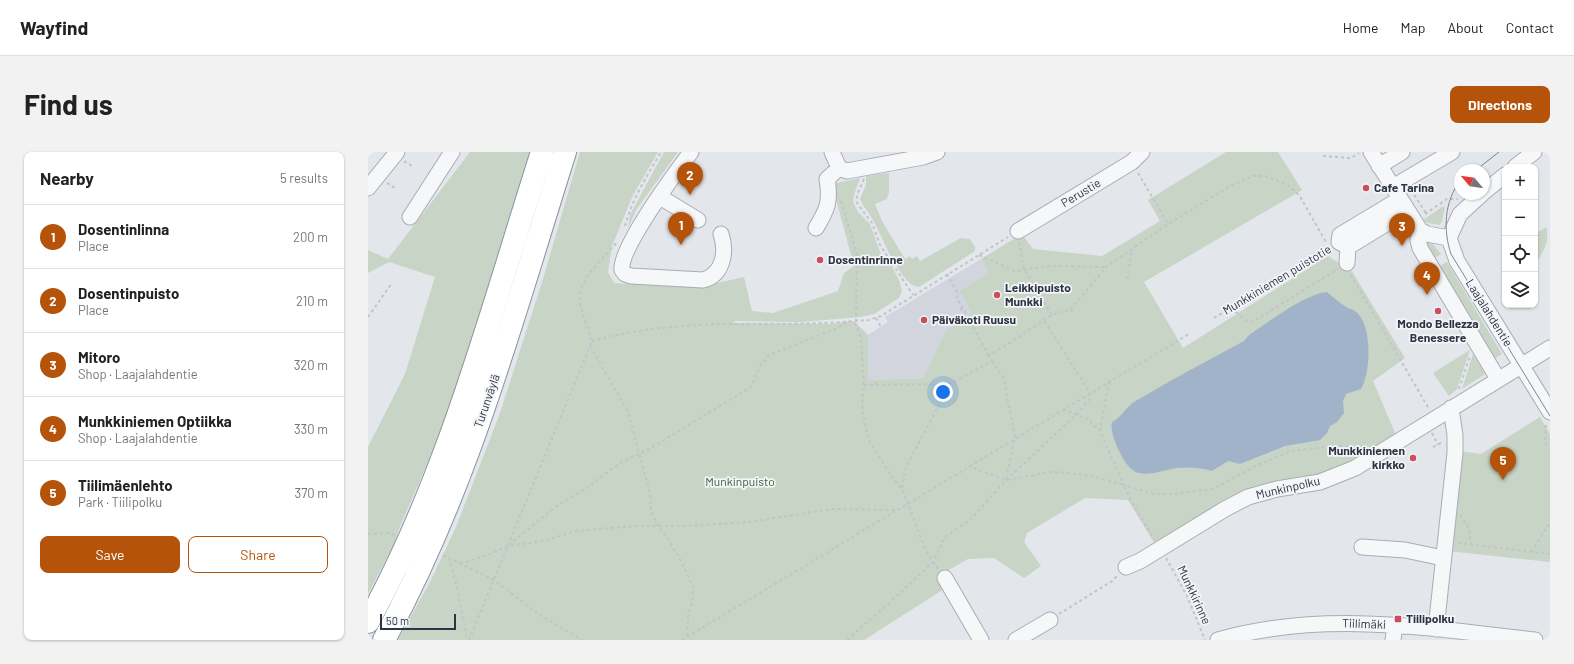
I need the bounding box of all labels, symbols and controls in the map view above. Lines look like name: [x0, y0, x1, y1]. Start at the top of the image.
text: Wayfind: [20, 16, 88, 39]
text: Home: [1343, 19, 1379, 36]
text: Map: [1401, 19, 1425, 36]
text: About: [1447, 19, 1484, 36]
text: Contact: [1506, 19, 1554, 36]
button: Directions: [1450, 86, 1550, 123]
text: Find us: [24, 87, 113, 121]
pin: 2: [677, 162, 703, 195]
north arrow: [1454, 164, 1490, 200]
map controls: [1502, 164, 1538, 308]
button: +: [1502, 164, 1538, 200]
text: Nearby: [40, 168, 94, 188]
text: 5 results: [280, 170, 328, 186]
street label: Perustie: [1058, 175, 1103, 209]
place label: Cafe Tarina: [1374, 180, 1434, 194]
marker: Cafe Tarina: [1361, 183, 1371, 193]
button: −: [1502, 200, 1538, 236]
pin: 1: [668, 212, 694, 245]
pin: 3: [1389, 213, 1415, 246]
text: Dosentinlinna: [78, 220, 169, 238]
text: 1: [51, 229, 55, 245]
text: 200 m: [293, 229, 328, 245]
button: locate: [1502, 236, 1538, 272]
text: Place: [78, 238, 109, 254]
street label: Munkkiniemen puistotie: [1220, 241, 1333, 317]
place label: Dosentinrinne: [828, 252, 903, 266]
marker: Dosentinrinne: [815, 255, 825, 265]
pin: 4: [1414, 262, 1440, 295]
button: layers: [1502, 272, 1538, 308]
street label: Laajalahdentie: [1464, 276, 1516, 349]
place label: Leikkipuisto Munkki: [1005, 280, 1071, 308]
text: Dosentinpuisto: [78, 284, 179, 302]
marker: Leikkipuisto Munkki: [992, 290, 1002, 300]
text: 2: [49, 293, 57, 309]
text: 210 m: [296, 293, 328, 309]
text: Place: [78, 302, 109, 318]
marker: Mondo Bellezza Benessere: [1433, 306, 1443, 316]
place label: Päiväkoti Ruusu: [932, 312, 1016, 326]
marker: Päiväkoti Ruusu: [919, 315, 929, 325]
place label: Mondo Bellezza Benessere: [1397, 316, 1479, 344]
text: Mitoro: [78, 348, 120, 366]
text: 3: [49, 357, 57, 373]
text: 320 m: [294, 357, 328, 373]
text: Shop · Laajalahdentie: [78, 366, 198, 382]
street label: Turunväylä: [470, 372, 502, 429]
your location: [933, 382, 953, 402]
text: Munkkiniemen Optiikka: [78, 412, 232, 430]
text: 4: [49, 421, 57, 437]
text: 330 m: [294, 421, 328, 437]
text: Shop · Laajalahdentie: [78, 430, 198, 446]
place label: Munkkiniemen kirkko: [1328, 443, 1405, 471]
pin: 5: [1490, 447, 1516, 480]
marker: Munkkiniemen kirkko: [1408, 453, 1418, 463]
street label: Munkinpolku: [1254, 473, 1321, 501]
park label: Munkinpuisto: [705, 474, 775, 488]
text: Tiilimäenlehto: [78, 476, 173, 494]
text: 5: [49, 485, 57, 501]
text: 370 m: [294, 485, 328, 501]
text: Park · Tiilipolku: [78, 494, 162, 510]
button: Save: [40, 536, 180, 573]
button: Share: [188, 536, 328, 573]
street label: Munkkirinne: [1175, 563, 1215, 626]
place label: Tiilipolku: [1406, 611, 1454, 625]
scale bar: [380, 612, 456, 631]
text: 50 m: [386, 614, 409, 627]
marker: Tiilipolku: [1393, 614, 1403, 624]
street label: Tiilimäki: [1342, 615, 1386, 631]

